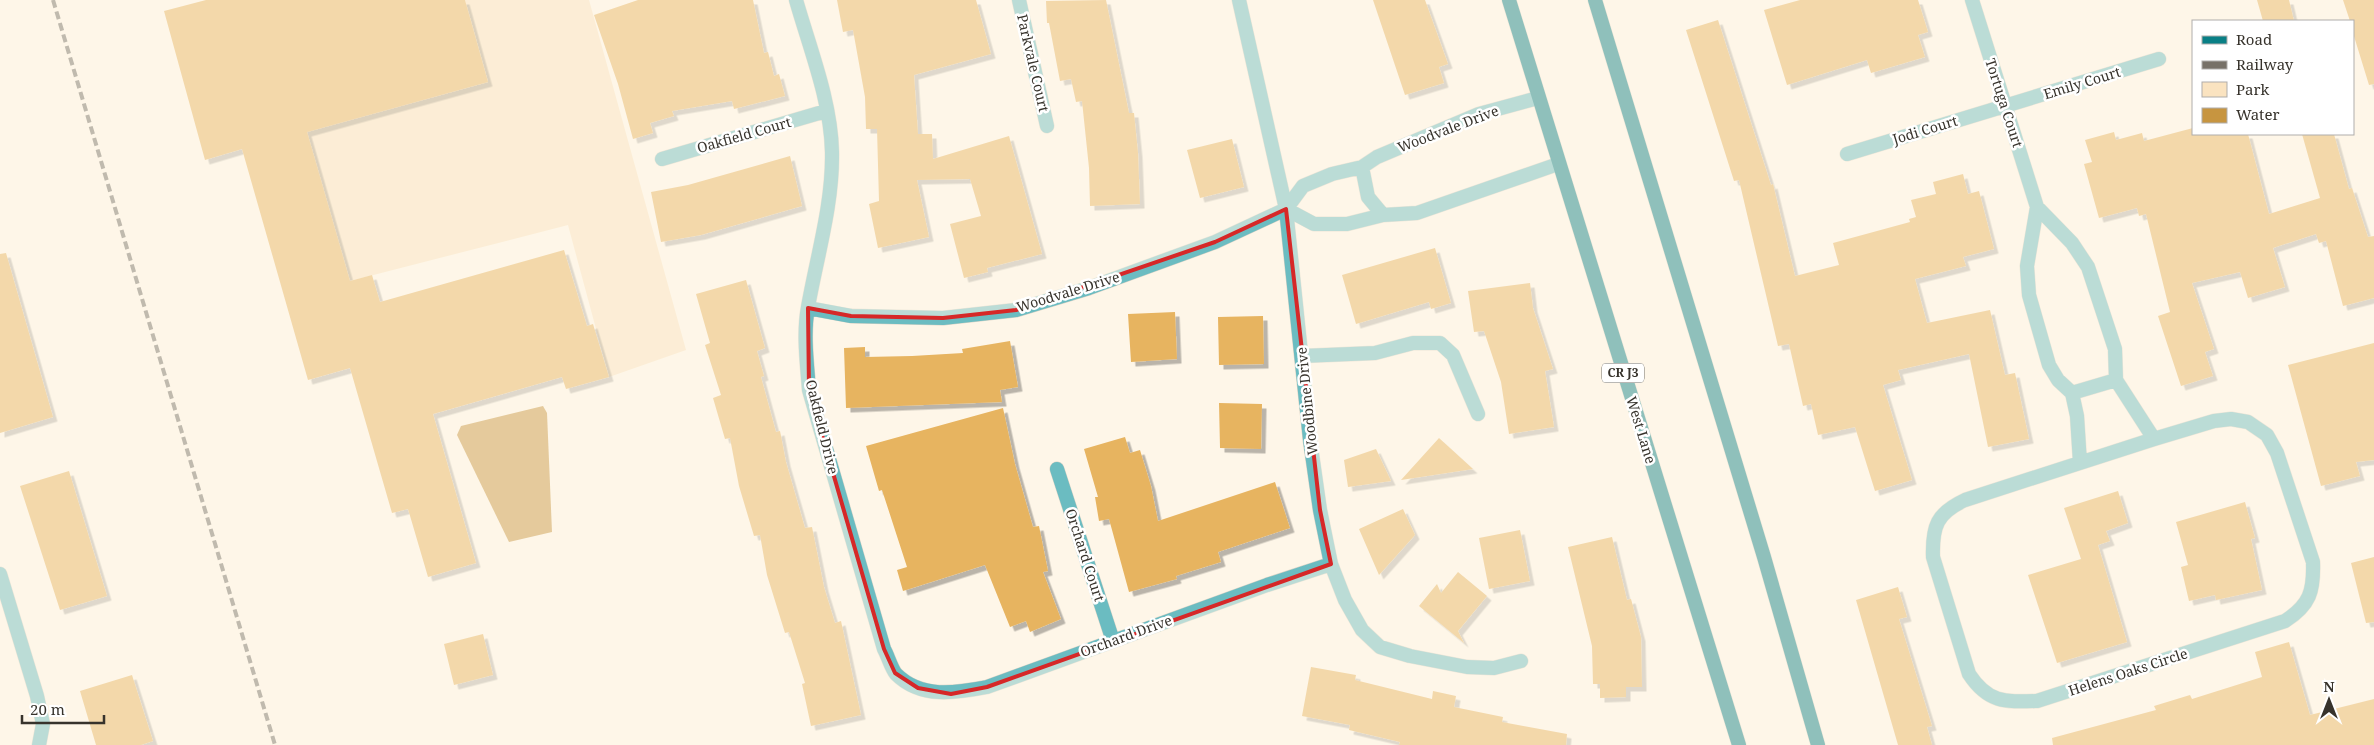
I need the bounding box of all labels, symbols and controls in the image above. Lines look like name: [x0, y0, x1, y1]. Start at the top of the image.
street label: Parkvale Court: [1013, 12, 1054, 114]
legend: [2192, 20, 2354, 135]
text: Road: [2236, 29, 2272, 49]
text: Railway: [2236, 54, 2294, 74]
street label: Tortuga Court: [1981, 56, 2028, 150]
street label: Emily Court: [2041, 62, 2123, 103]
text: Park: [2236, 79, 2270, 99]
street label: Woodvale Drive: [1395, 101, 1501, 157]
text: Water: [2236, 104, 2279, 124]
street label: Jodi Court: [1889, 111, 1960, 149]
street label: Oakfield Court: [695, 112, 793, 157]
street label: Woodvale Drive: [1014, 267, 1122, 316]
street label: Woodbine Drive: [1291, 346, 1322, 456]
road number: CR J3: [1602, 363, 1644, 382]
street label: Oakfield Drive: [802, 378, 843, 476]
street label: West Lane: [1622, 394, 1661, 466]
street label: Orchard Court: [1062, 506, 1109, 604]
street label: Orchard Drive: [1077, 610, 1174, 661]
street label: Helens Oaks Circle: [2066, 643, 2190, 700]
north arrow: [2304, 675, 2354, 725]
text: N: [2323, 677, 2335, 696]
scale bar: [22, 692, 105, 724]
text: 20 m: [30, 699, 65, 719]

